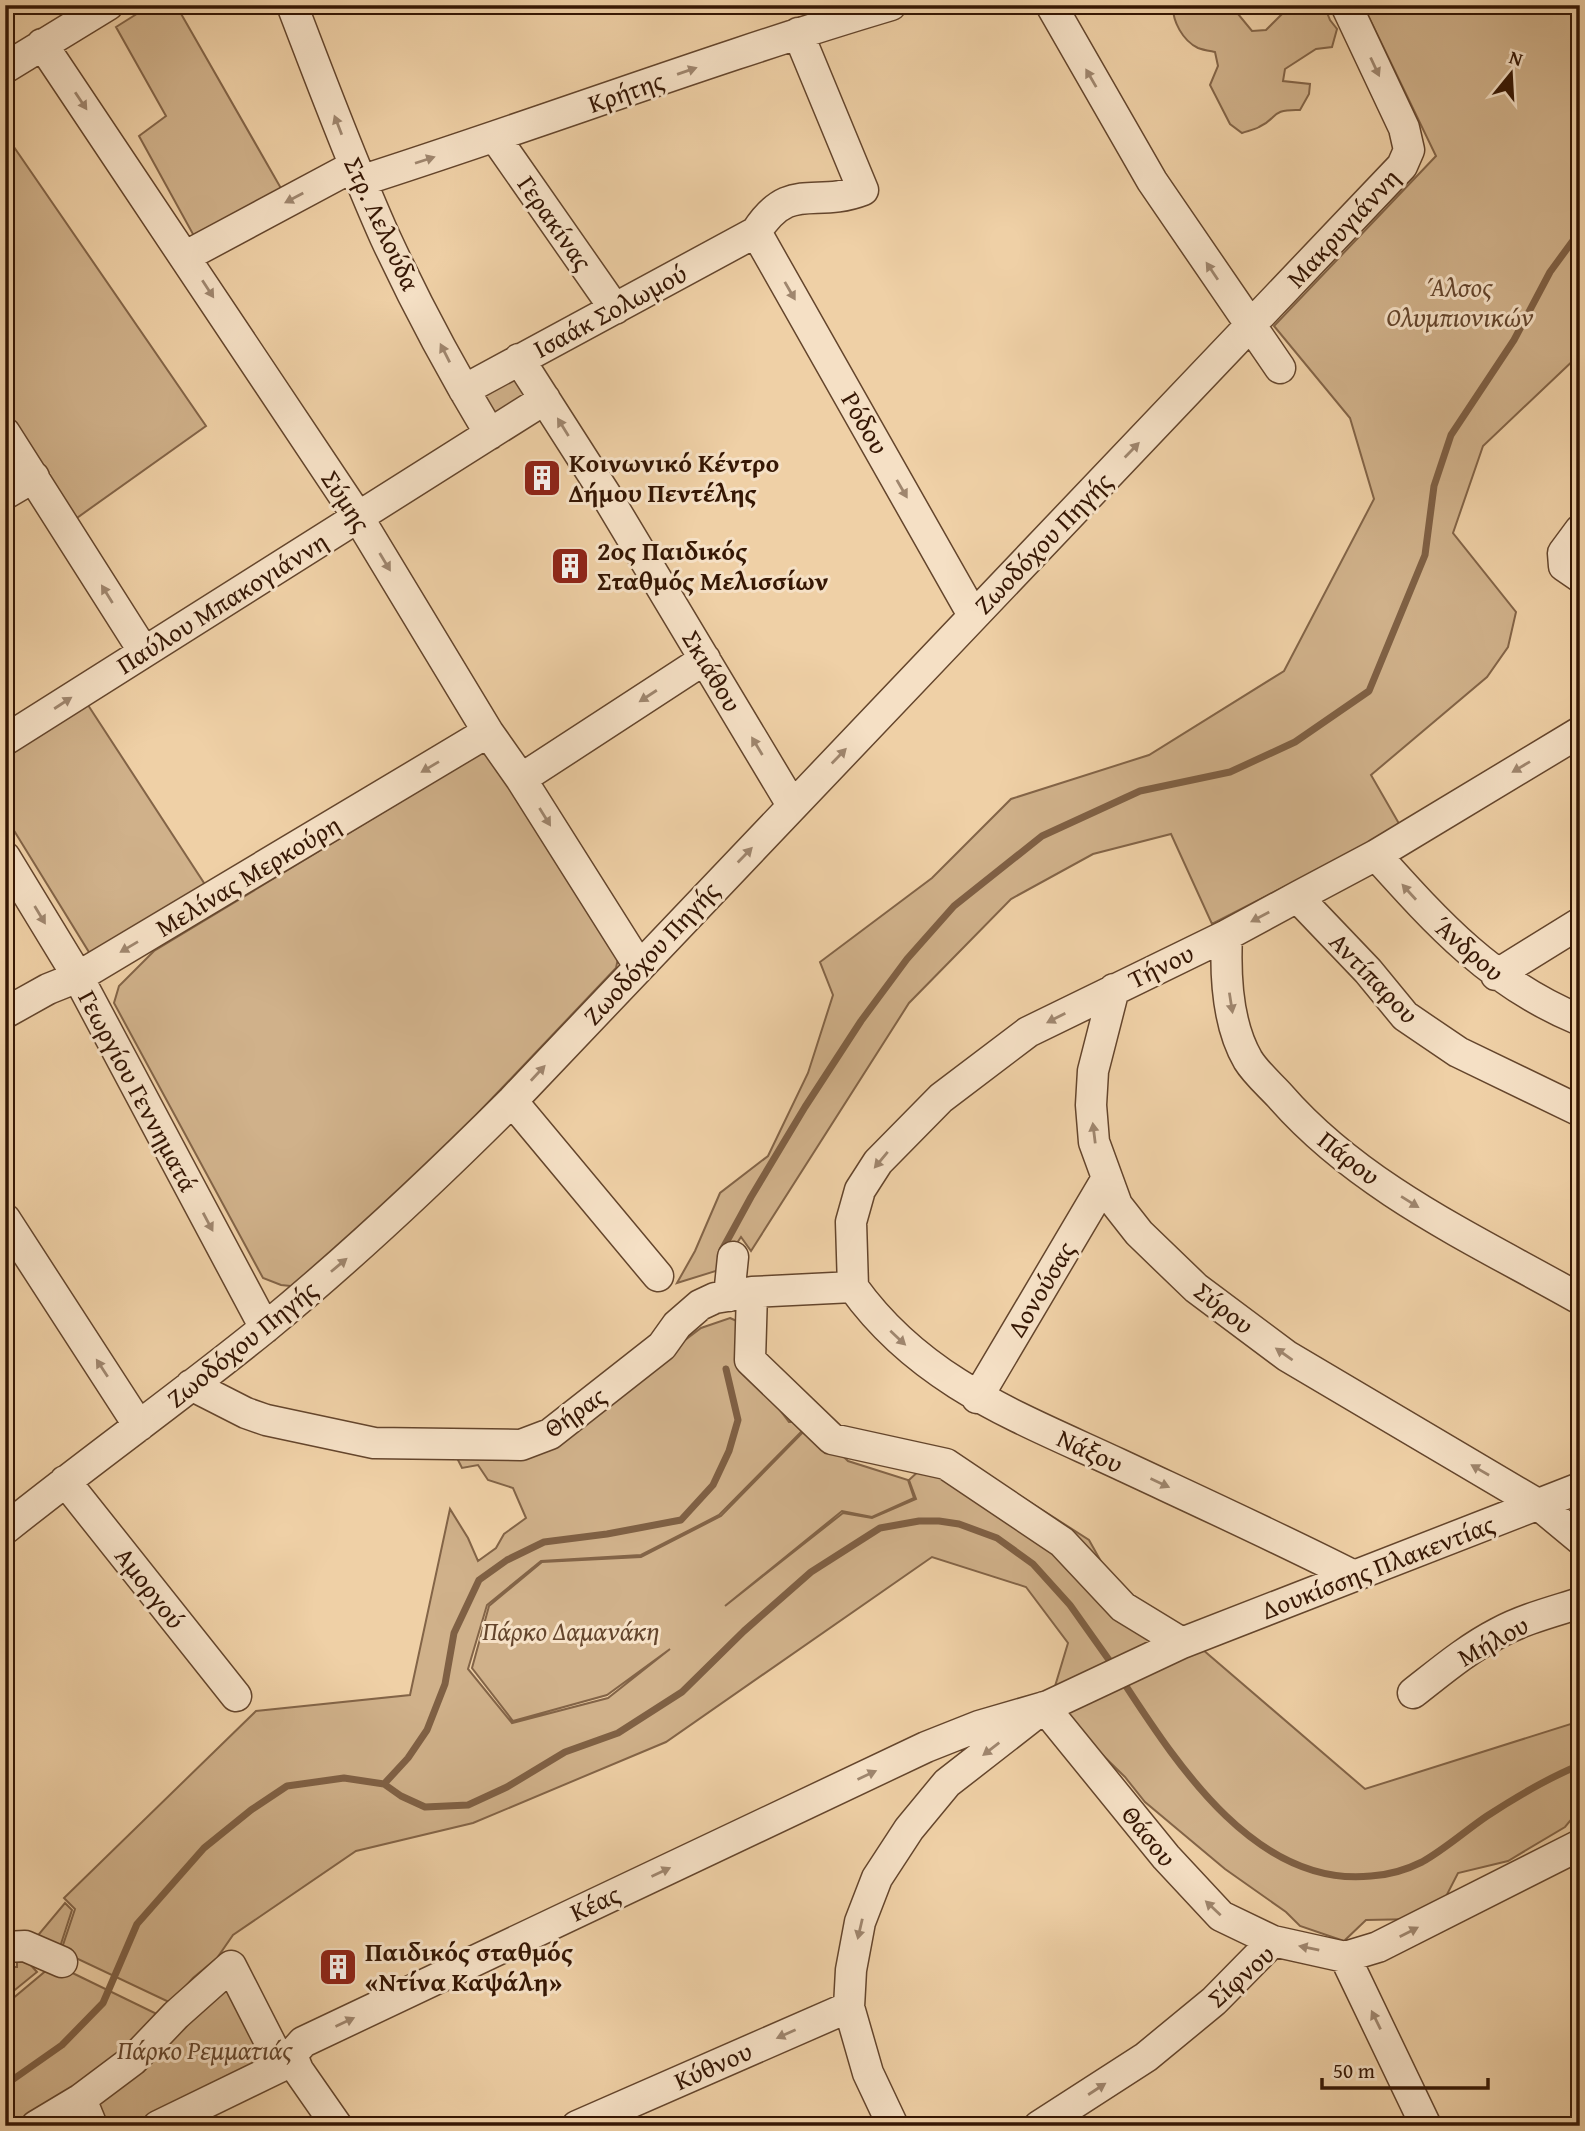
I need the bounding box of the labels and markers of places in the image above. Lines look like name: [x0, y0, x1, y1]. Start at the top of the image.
place label: Κοινωνικό Κέντρο Δήμου Πεντέλης: [568, 443, 779, 512]
building icon: Κοινωνικό Κέντρο Δήμου Πεντέλης: [521, 457, 563, 499]
place label: 2ος Παιδικός Σταθμός Μελισσίων: [597, 531, 829, 600]
building icon: 2ος Παιδικός Σταθμός Μελισσίων: [549, 545, 591, 587]
place label: Παιδικός σταθμός «Ντίνα Καψάλη»: [365, 1932, 573, 2001]
building icon: Παιδικός σταθμός «Ντίνα Καψάλη»: [317, 1946, 359, 1988]

